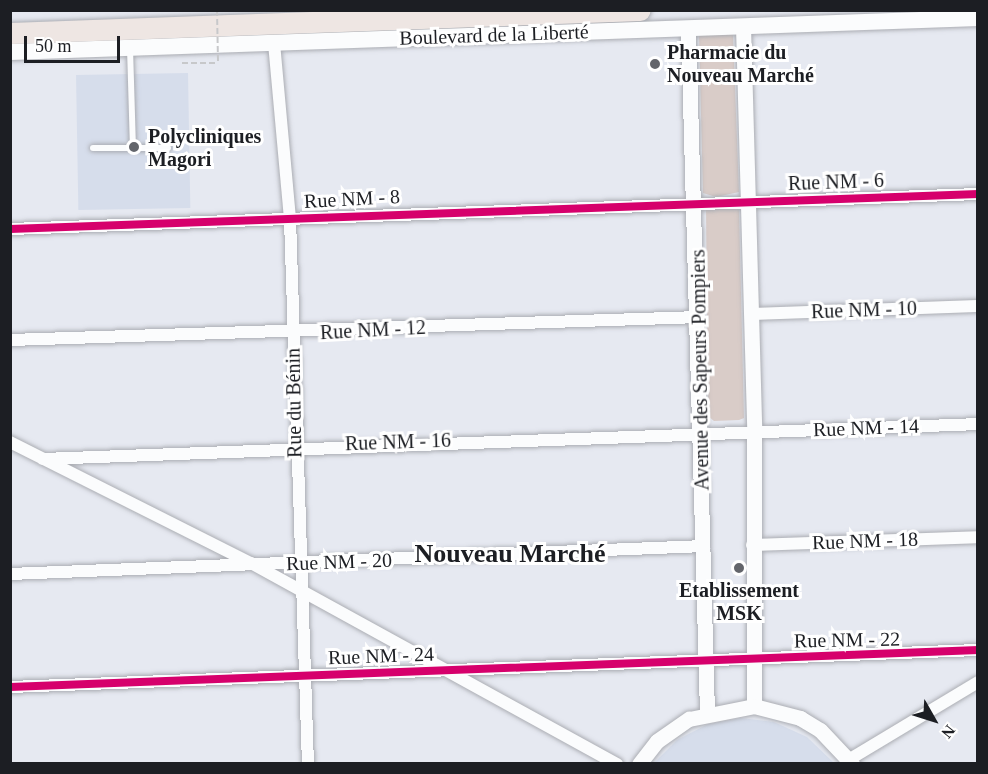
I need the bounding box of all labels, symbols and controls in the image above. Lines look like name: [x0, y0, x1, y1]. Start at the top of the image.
street label: Boulevard de la Liberté: [399, 20, 589, 50]
scale bar: [27, 24, 123, 62]
text: 50 m: [35, 36, 72, 56]
place label: Pharmacie du Nouveau Marché: [667, 40, 814, 87]
marker: Pharmacie du Nouveau Marché: [648, 57, 662, 71]
place label: Polycliniques Magori: [148, 124, 261, 171]
marker: Polycliniques Magori: [125, 138, 143, 156]
street label: Rue NM - 6: [788, 168, 884, 196]
street label: Rue NM - 8: [303, 185, 401, 213]
street label: Avenue des Sapeurs Pompiers: [686, 249, 714, 491]
street label: Rue NM - 10: [811, 296, 917, 324]
street label: Rue NM - 12: [319, 315, 427, 345]
street label: Rue du Bénin: [281, 348, 307, 458]
street label: Rue NM - 14: [813, 414, 919, 442]
street label: Rue NM - 16: [345, 428, 451, 456]
street label: Rue NM - 18: [812, 527, 918, 555]
district label: Nouveau Marché: [415, 538, 605, 570]
street label: Rue NM - 20: [286, 548, 392, 576]
marker: Etablissement MSK: [732, 561, 746, 575]
place label: Etablissement MSK: [679, 578, 799, 625]
street label: Rue NM - 22: [794, 627, 900, 653]
street label: Rue NM - 24: [328, 642, 434, 670]
north arrow: [904, 690, 964, 750]
text: N: [938, 722, 959, 741]

